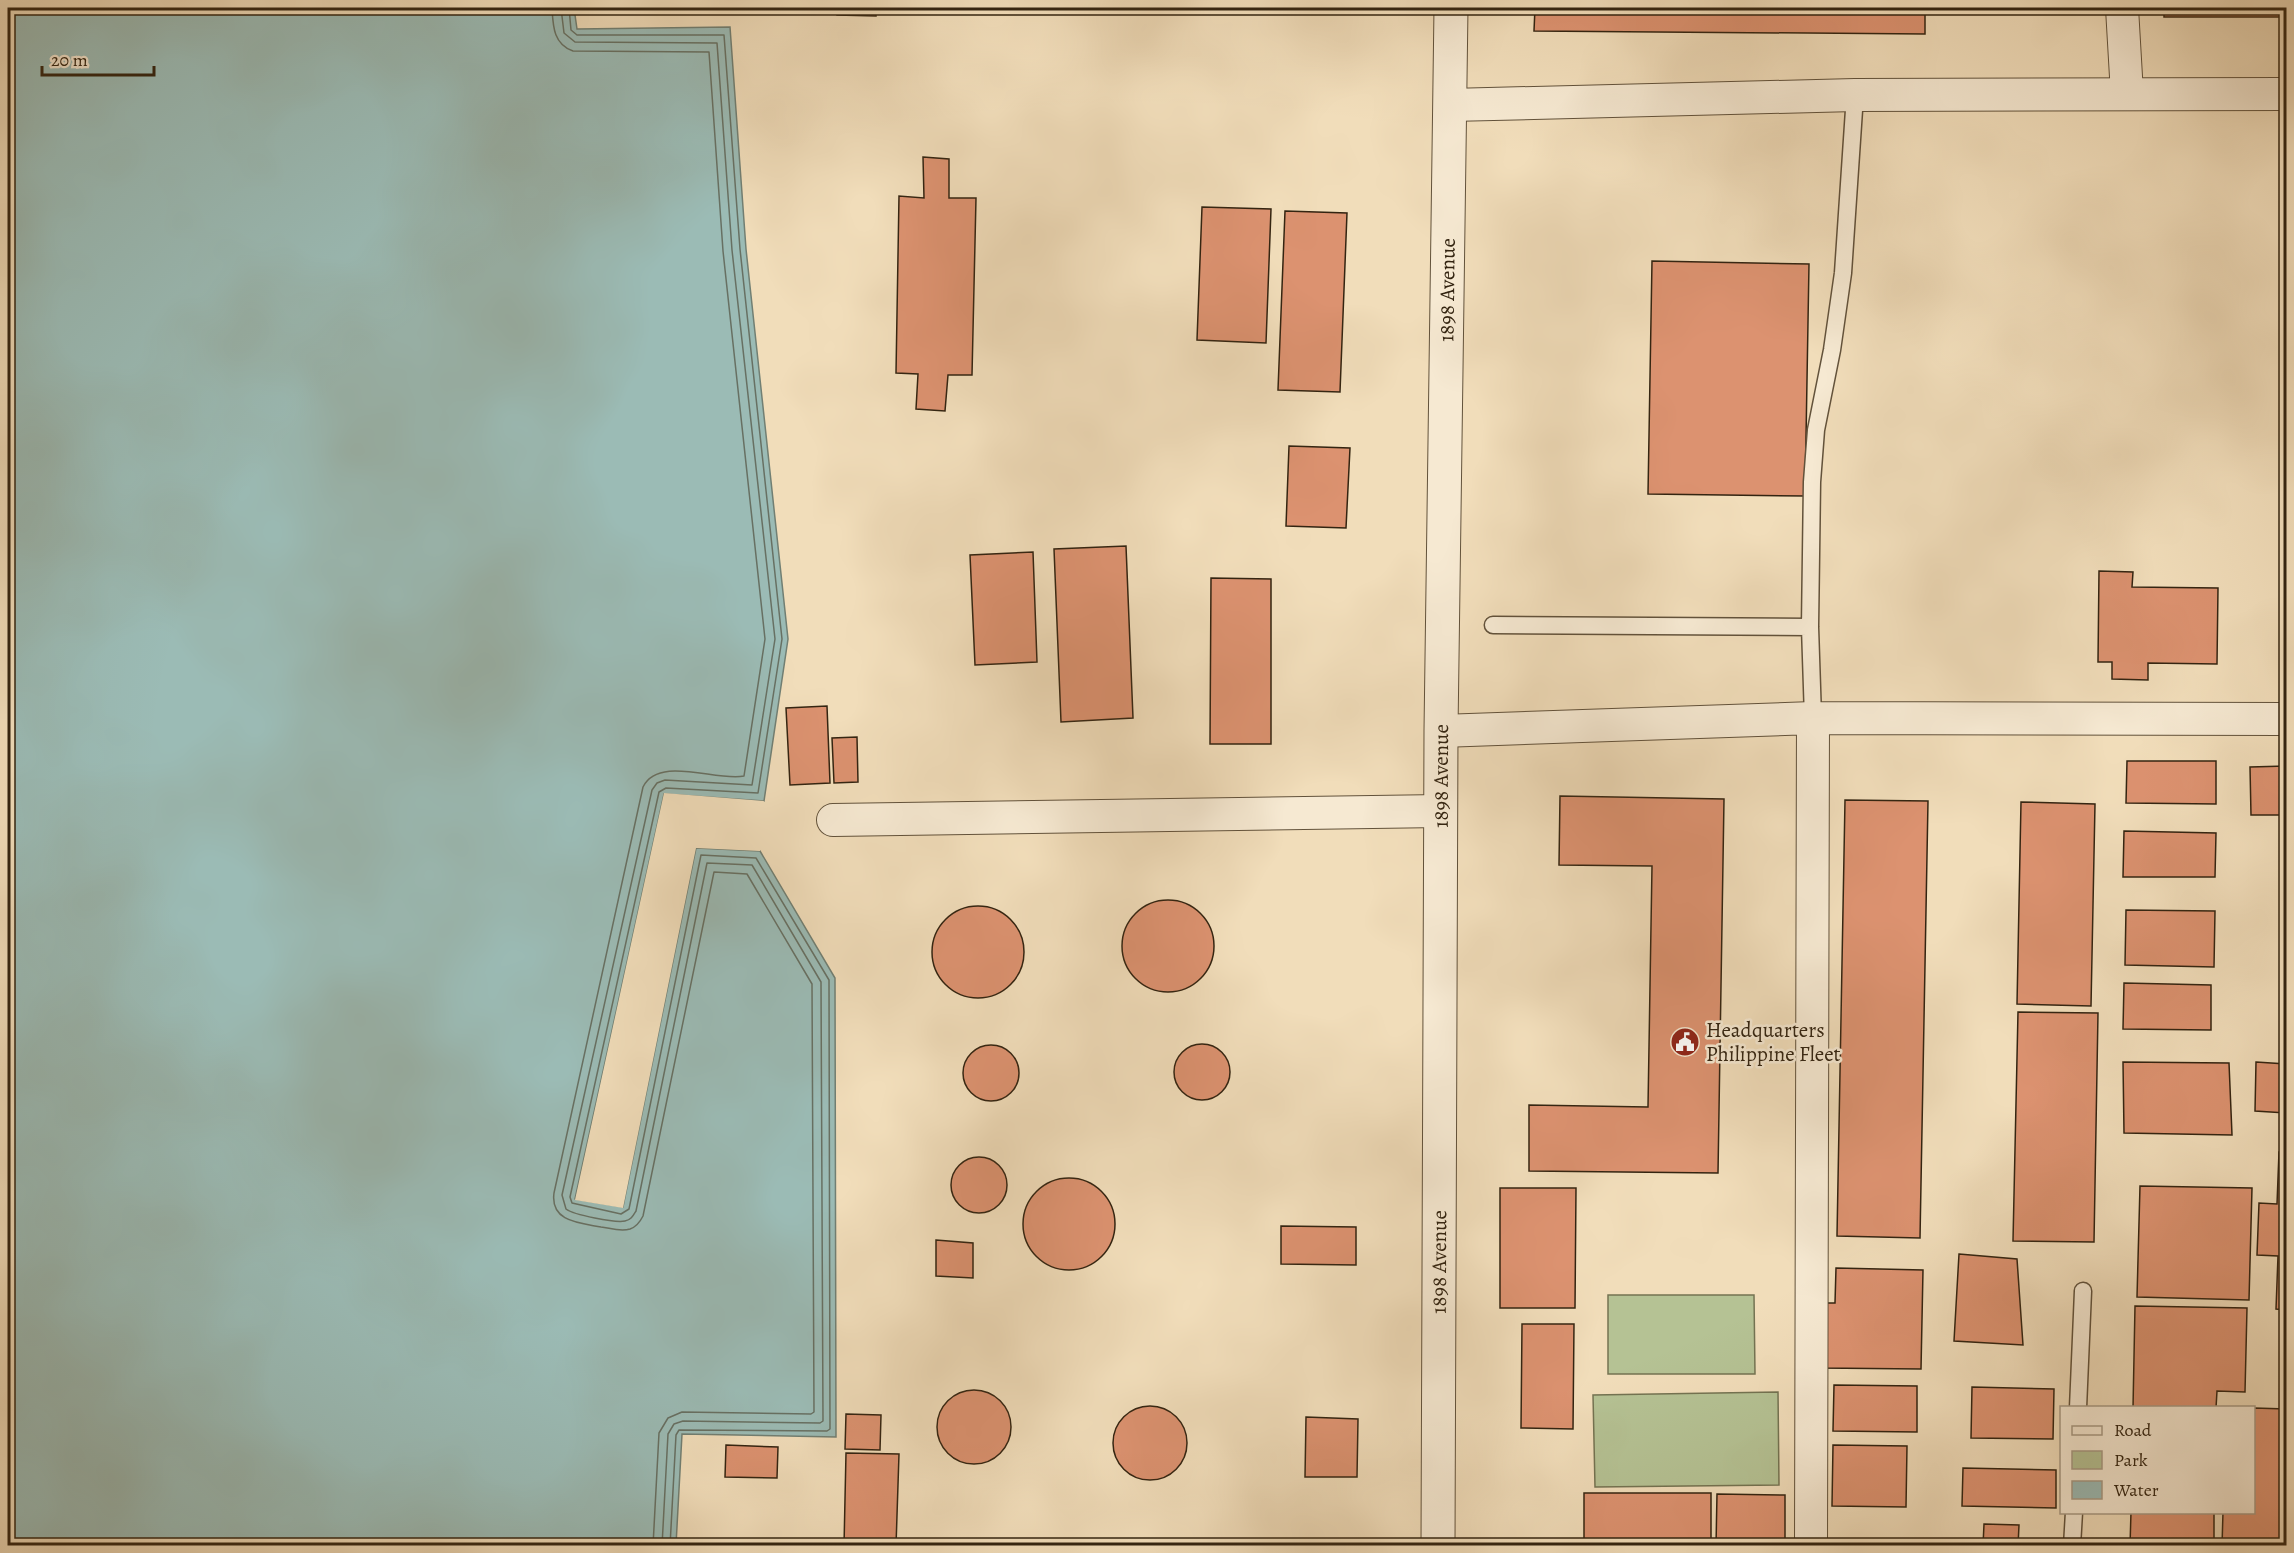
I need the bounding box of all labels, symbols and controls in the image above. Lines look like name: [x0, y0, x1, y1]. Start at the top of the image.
scale bar: [42, 39, 154, 77]
text: 20 m: [51, 48, 88, 72]
street label: 1898 Avenue: [1432, 238, 1462, 342]
street label: 1898 Avenue: [1427, 724, 1455, 828]
place label: Headquarters Philippine Fleet: [1706, 1016, 1841, 1068]
public building icon: Headquarters Philippine Fleet: [1669, 1026, 1701, 1058]
street label: 1898 Avenue: [1425, 1210, 1453, 1314]
legend: [2060, 1406, 2255, 1514]
text: Road: [2114, 1418, 2152, 1442]
text: Park: [2114, 1448, 2148, 1472]
text: Water: [2113, 1478, 2159, 1502]

